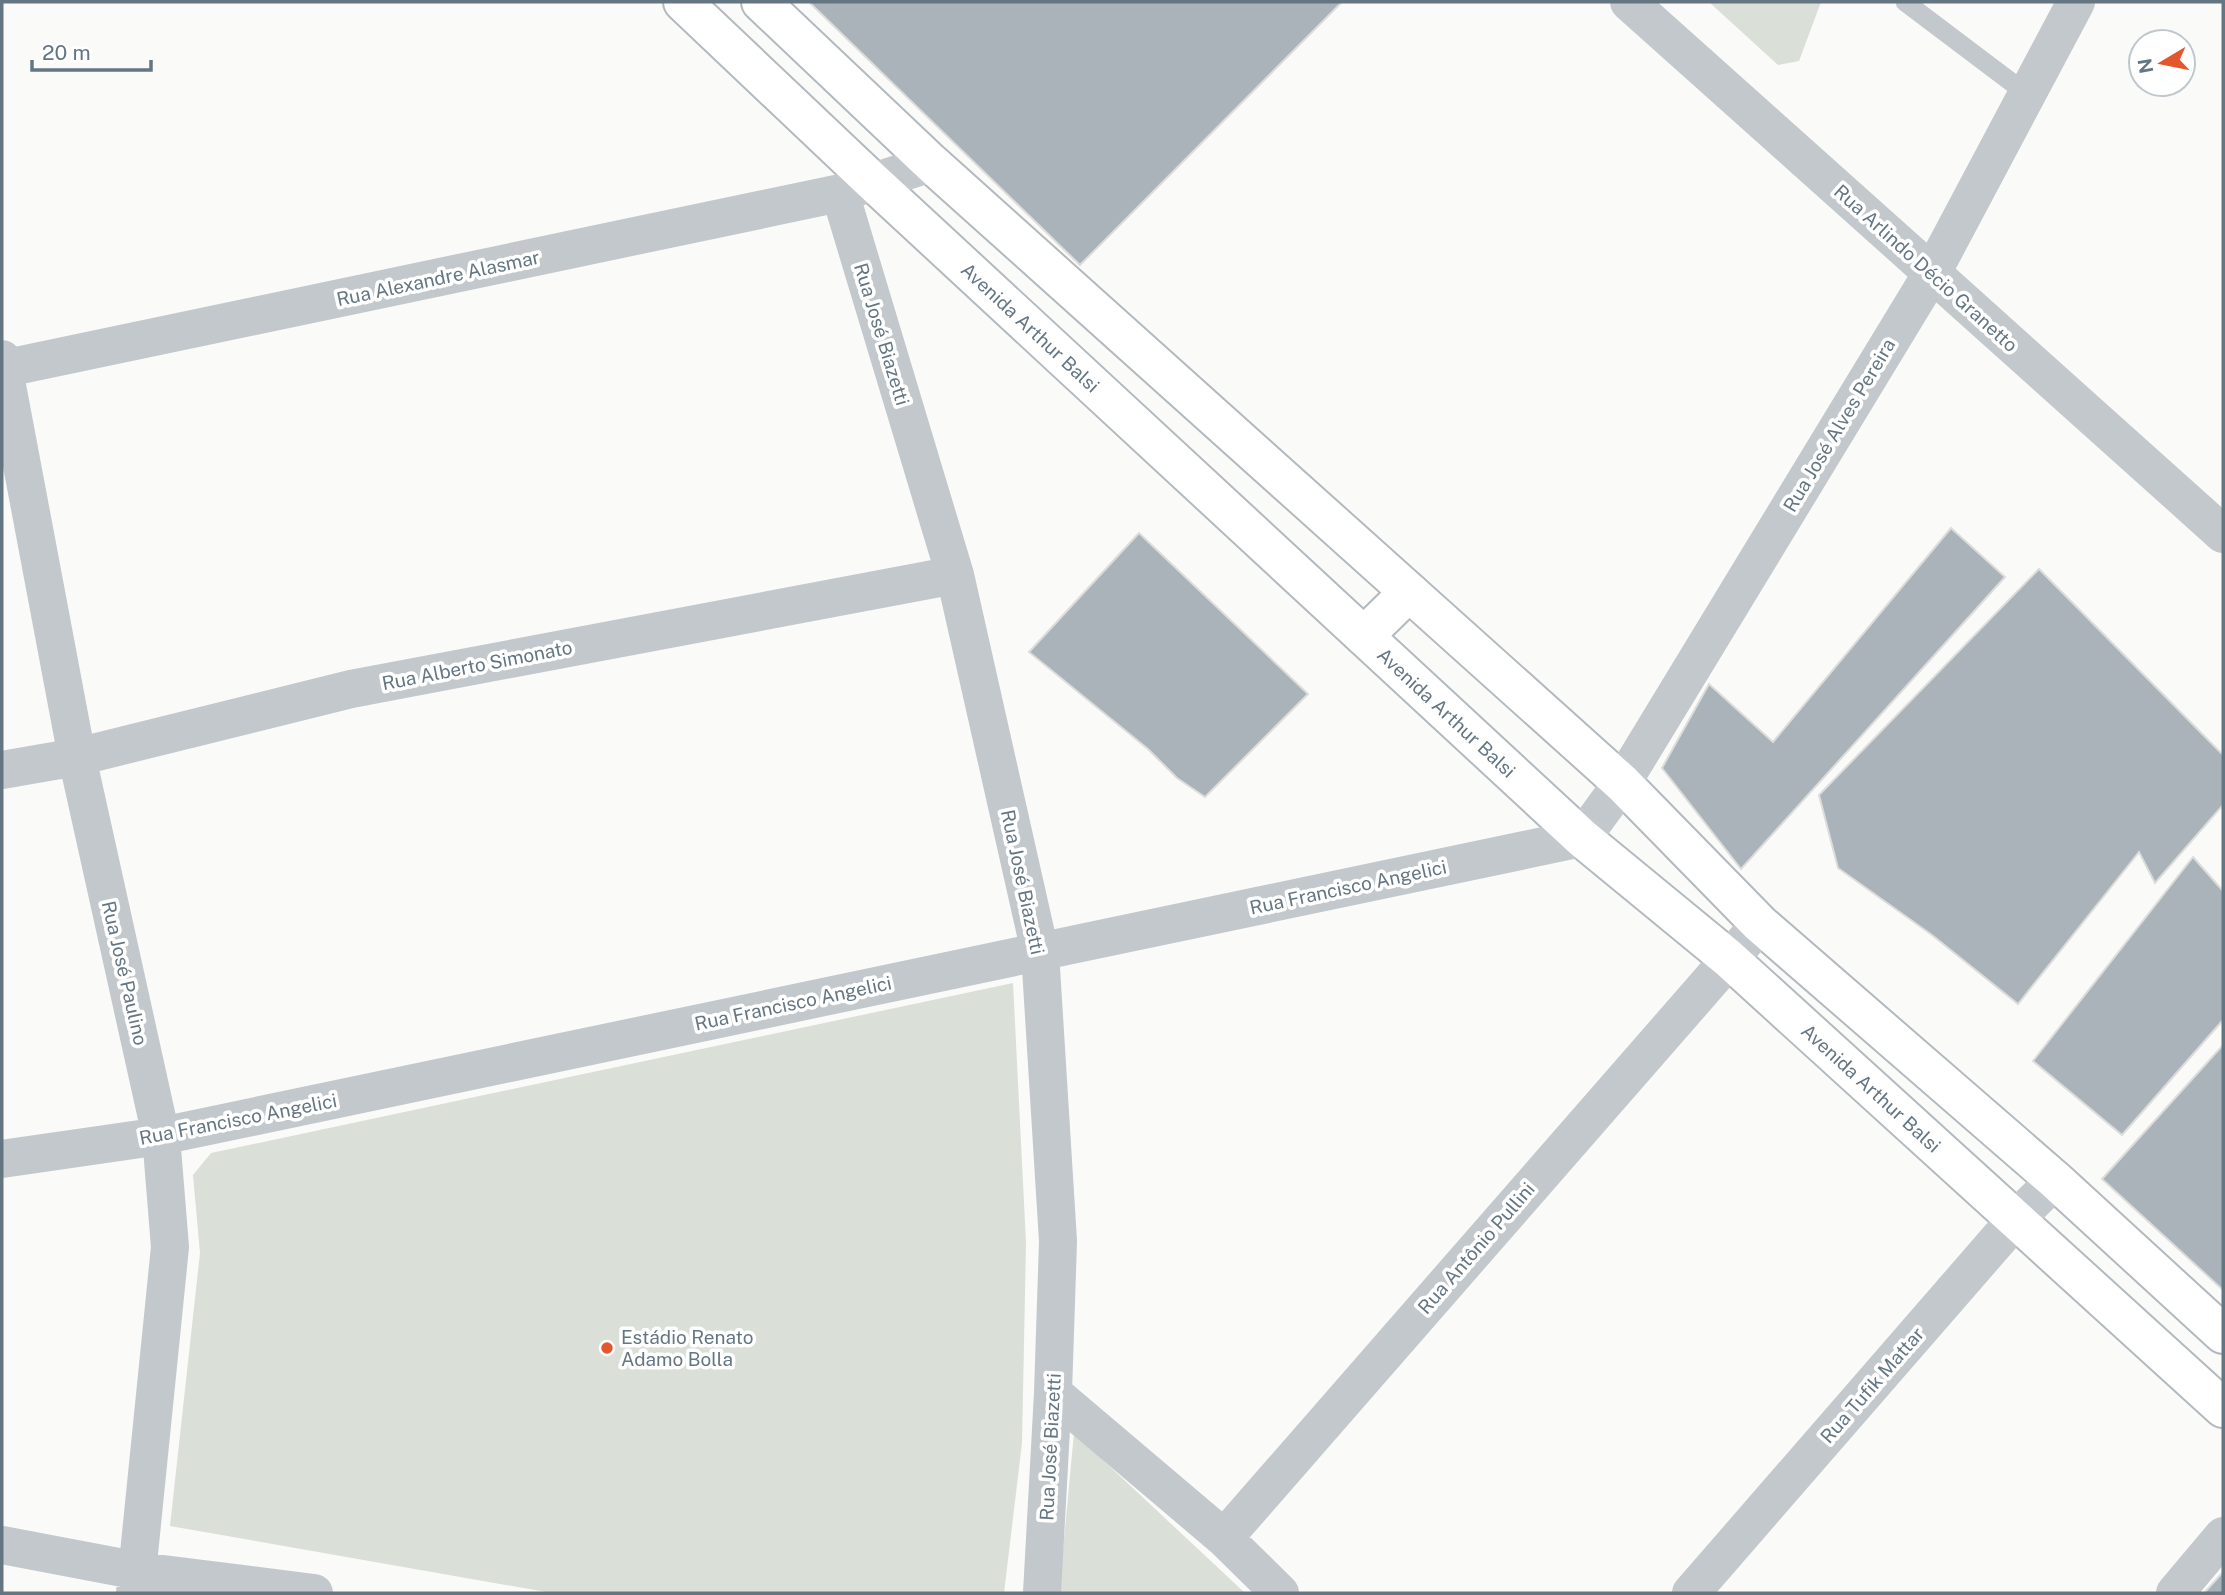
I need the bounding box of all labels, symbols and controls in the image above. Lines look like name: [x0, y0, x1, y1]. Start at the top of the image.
scale bar: [32, 28, 150, 72]
north arrow: [2127, 28, 2197, 98]
text: 20 m: [42, 40, 91, 65]
text: N: [2133, 57, 2157, 75]
street label: Rua Arlindo Décio Granetto: [1830, 180, 2022, 356]
street label: Rua Alexandre Alasmar: [334, 246, 542, 310]
street label: Avenida Arthur Balsi: [957, 258, 1104, 397]
street label: Rua José Biazetti: [850, 260, 914, 408]
street label: Rua José Alves Pereira: [1779, 334, 1899, 516]
street label: Rua Alberto Simonato: [380, 636, 574, 694]
street label: Avenida Arthur Balsi: [1373, 643, 1520, 782]
street label: Rua José Biazetti: [997, 808, 1049, 956]
street label: Rua Francisco Angelici: [1248, 855, 1448, 919]
street label: Rua José Paulino: [98, 899, 152, 1047]
street label: Rua Francisco Angelici: [693, 971, 893, 1035]
street label: Avenida Arthur Balsi: [1797, 1019, 1945, 1157]
street label: Rua Francisco Angelici: [137, 1089, 339, 1149]
street label: Rua Antônio Pullini: [1413, 1178, 1539, 1318]
street label: Rua Tufik Mattar: [1816, 1323, 1928, 1447]
place label: Estádio Renato Adamo Bolla: [621, 1326, 753, 1370]
marker: Estádio Renato Adamo Bolla: [599, 1340, 615, 1356]
street label: Rua José Biazetti: [1035, 1373, 1065, 1521]

